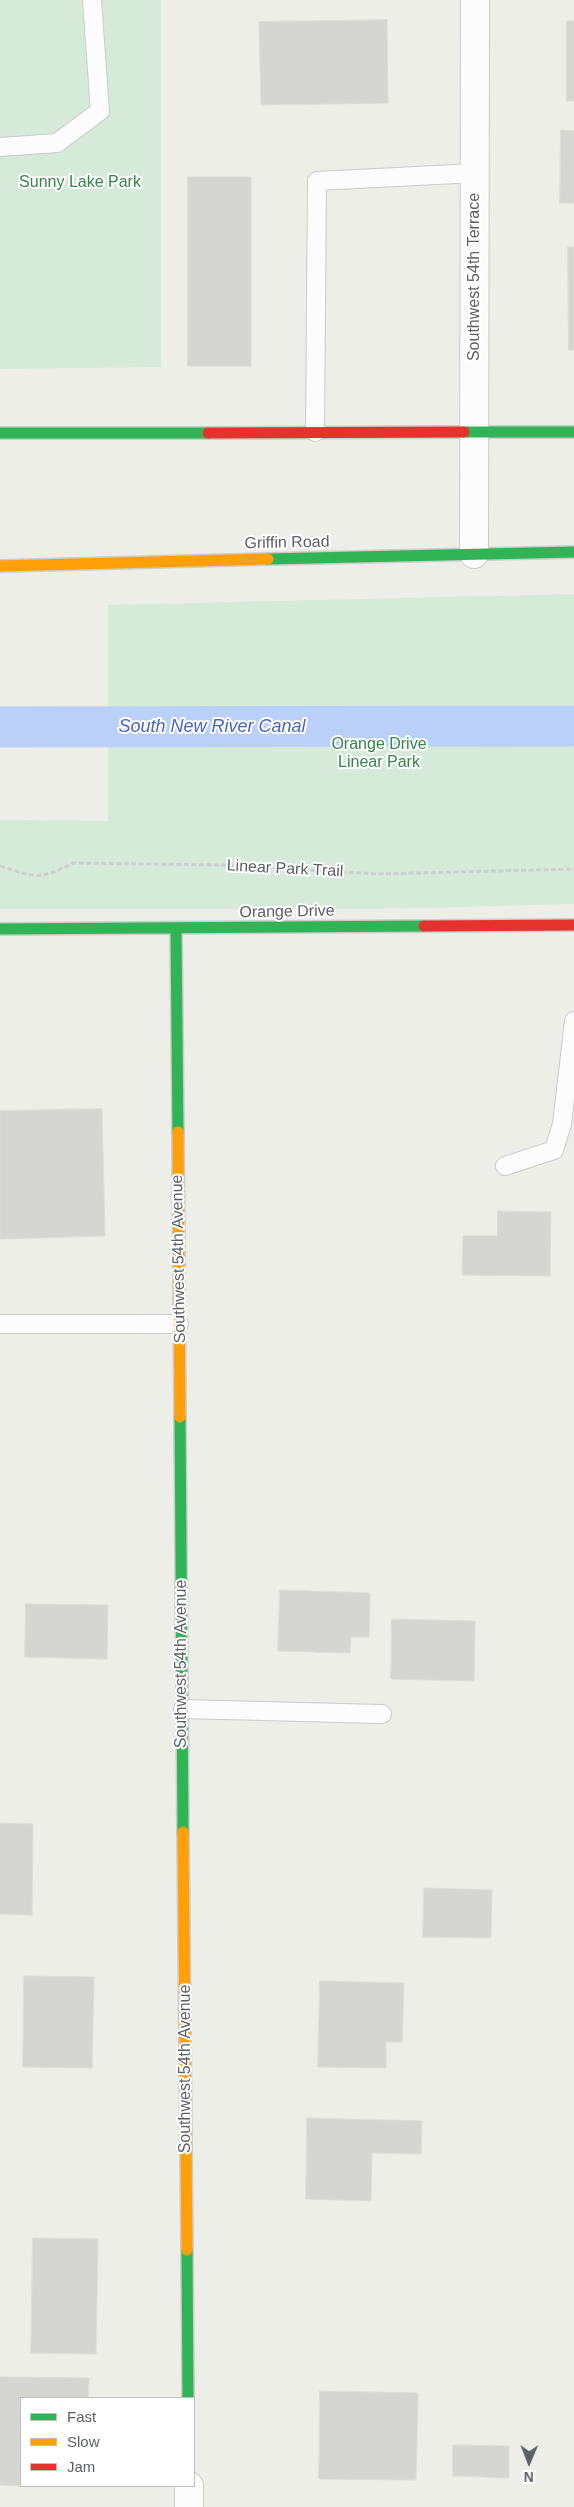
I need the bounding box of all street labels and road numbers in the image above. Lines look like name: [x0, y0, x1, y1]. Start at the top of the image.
street label: Southwest 54th Terrace: [465, 193, 485, 361]
street label: Griffin Road: [244, 533, 330, 553]
street label: Linear Park Trail: [226, 856, 344, 882]
street label: Orange Drive: [239, 902, 335, 922]
street label: Southwest 54th Avenue: [168, 1174, 190, 1344]
street label: Southwest 54th Avenue: [172, 1580, 192, 1748]
street label: Southwest 54th Avenue: [176, 1985, 196, 2153]

